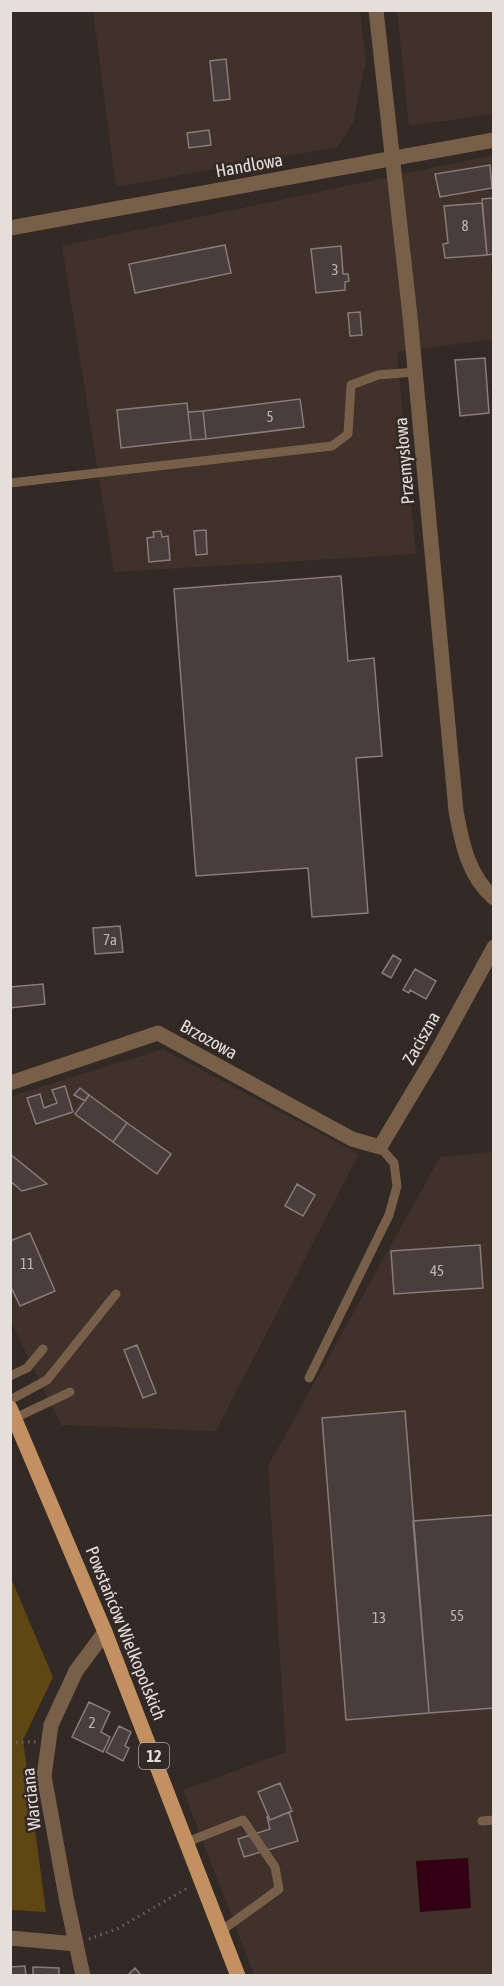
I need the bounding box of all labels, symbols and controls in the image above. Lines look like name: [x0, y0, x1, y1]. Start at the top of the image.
street label: Handlowa: [214, 149, 284, 181]
house number: 8: [461, 217, 469, 234]
house number: 3: [331, 261, 339, 278]
house number: 5: [266, 408, 274, 425]
street label: Przemysłowa: [390, 417, 418, 505]
house number: 7a: [103, 931, 117, 948]
street label: Zaciszna: [398, 1008, 444, 1068]
street label: Brzozowa: [177, 1015, 241, 1063]
house number: 11: [20, 1255, 34, 1272]
house number: 45: [430, 1262, 444, 1279]
street label: Powstańców Wielkopolskich: [81, 1543, 171, 1723]
house number: 55: [450, 1607, 464, 1624]
house number: 13: [372, 1609, 386, 1626]
house number: 2: [88, 1714, 96, 1731]
road number: 12: [139, 1743, 169, 1769]
street label: Warciana: [17, 1767, 45, 1831]

